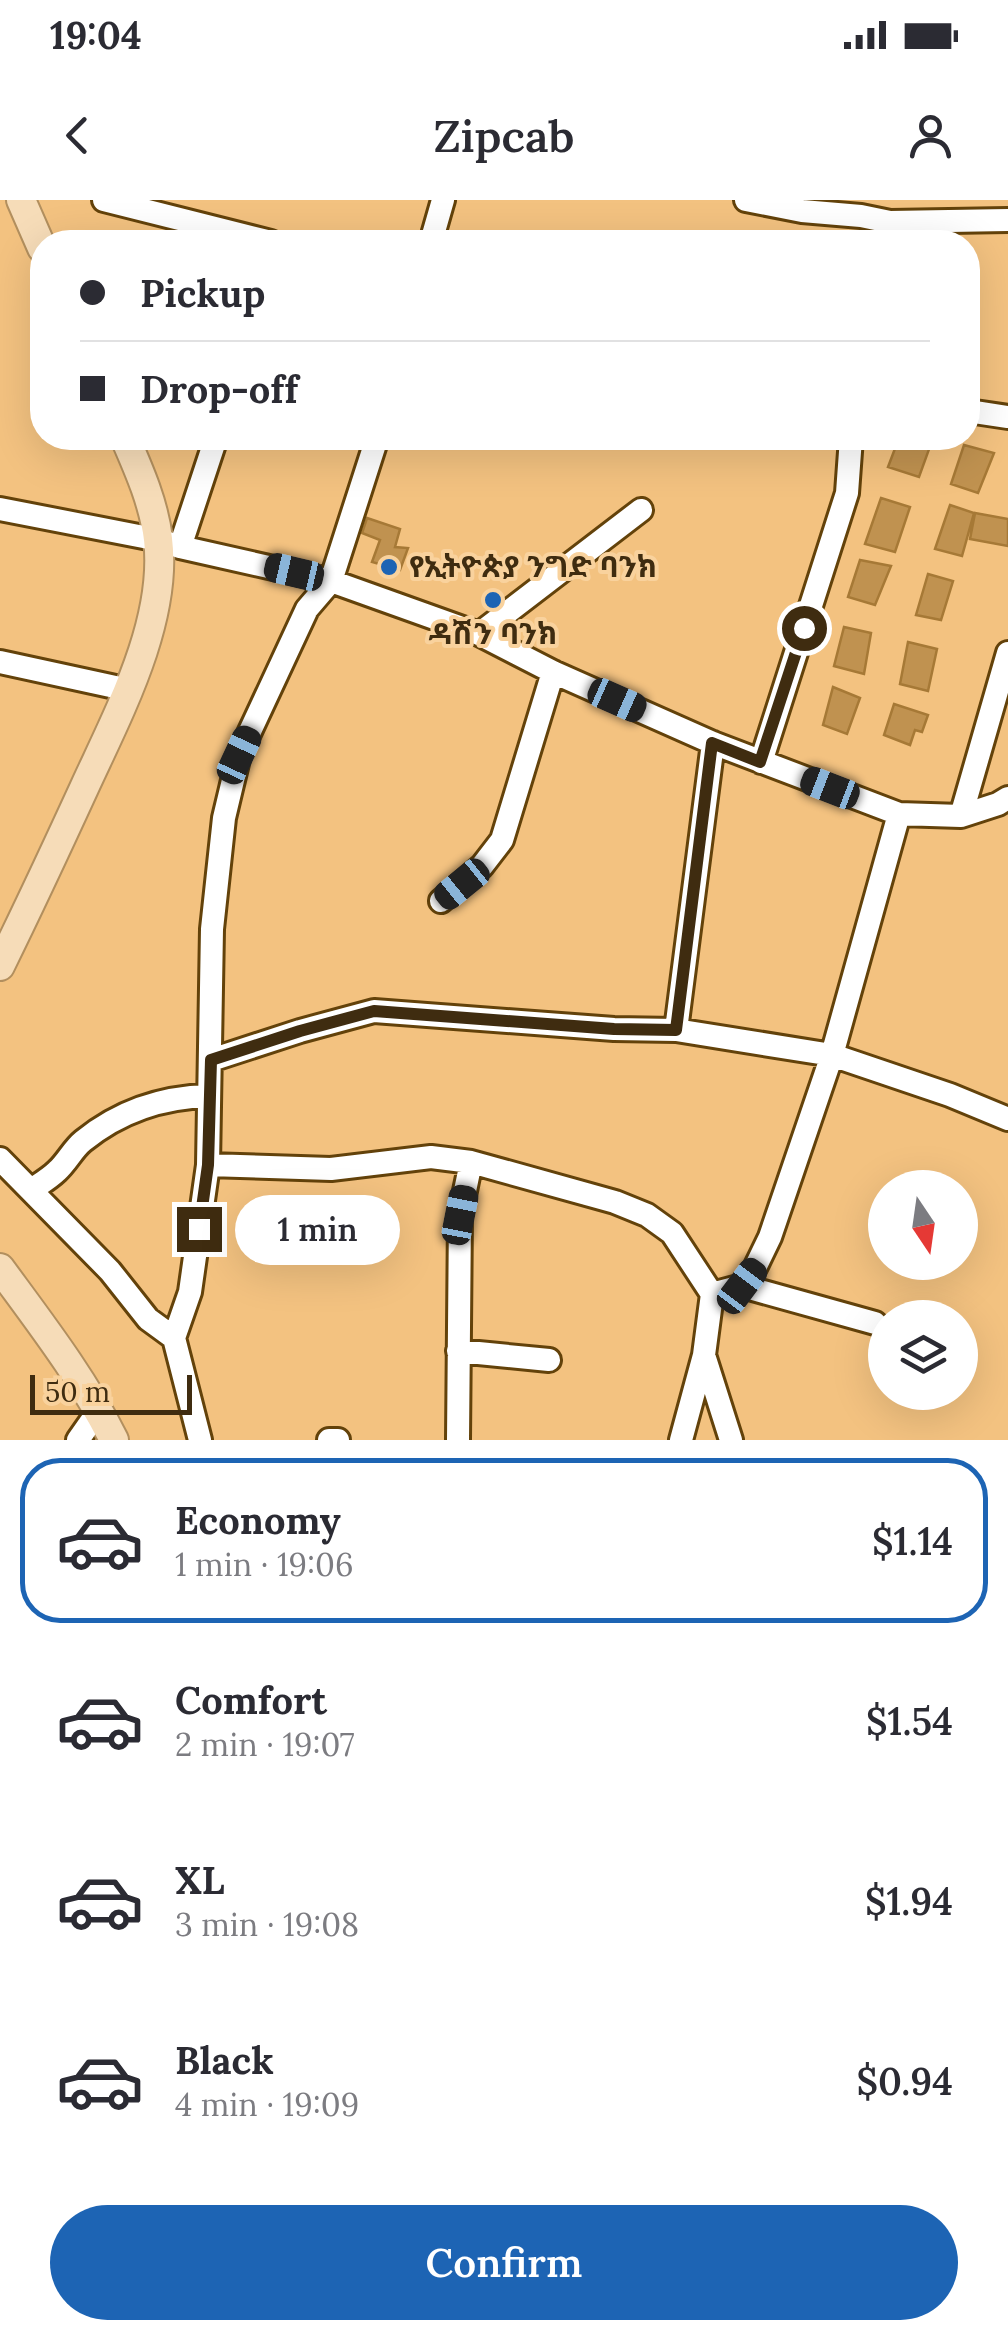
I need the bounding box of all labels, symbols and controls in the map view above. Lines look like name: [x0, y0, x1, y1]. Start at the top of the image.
text: 19:04: [50, 11, 142, 59]
text: Zipcab: [434, 107, 574, 164]
icon: back: [50, 108, 105, 163]
icon: person: [903, 108, 958, 163]
text: Pickup: [140, 269, 265, 317]
text: Drop-off: [140, 365, 298, 413]
place label: የኢትዮጵያ ንግድ ባንክ: [409, 547, 657, 585]
car: [261, 551, 327, 593]
marker: የኢትዮጵያ ንግድ ባንክ: [378, 556, 400, 578]
marker: ዳሽን ባንክ: [482, 589, 504, 611]
route start: [782, 606, 827, 651]
place label: ዳሽን ባንክ: [429, 614, 557, 652]
car: [583, 674, 651, 726]
car: [213, 721, 265, 789]
car: [797, 763, 863, 813]
car: [429, 853, 495, 915]
north arrow: [868, 1170, 978, 1280]
map controls: [868, 1170, 978, 1410]
car: [440, 1183, 480, 1247]
callout: 1 min: [234, 1194, 399, 1264]
route end: [177, 1207, 222, 1252]
text: 1 min: [277, 1209, 358, 1250]
car: [712, 1253, 772, 1319]
button: layers: [868, 1300, 978, 1410]
scale bar: [30, 1370, 192, 1414]
text: 50 m: [45, 1374, 110, 1410]
icon: car: [55, 1496, 145, 1586]
text: Economy: [175, 1496, 341, 1544]
text: $1.14: [872, 1517, 953, 1565]
text: 1 min · 19:06: [175, 1544, 353, 1585]
icon: car: [55, 1676, 145, 1766]
text: Comfort: [175, 1676, 327, 1724]
text: $1.54: [866, 1697, 953, 1745]
text: 2 min · 19:07: [175, 1724, 355, 1765]
icon: car: [55, 1856, 145, 1946]
text: XL: [175, 1856, 225, 1904]
text: $1.94: [865, 1877, 953, 1925]
text: 3 min · 19:08: [175, 1904, 359, 1945]
icon: car: [55, 2036, 145, 2126]
text: Black: [175, 2036, 274, 2084]
text: $0.94: [856, 2057, 953, 2105]
text: 4 min · 19:09: [175, 2084, 359, 2125]
button: Confirm: [50, 2205, 958, 2320]

